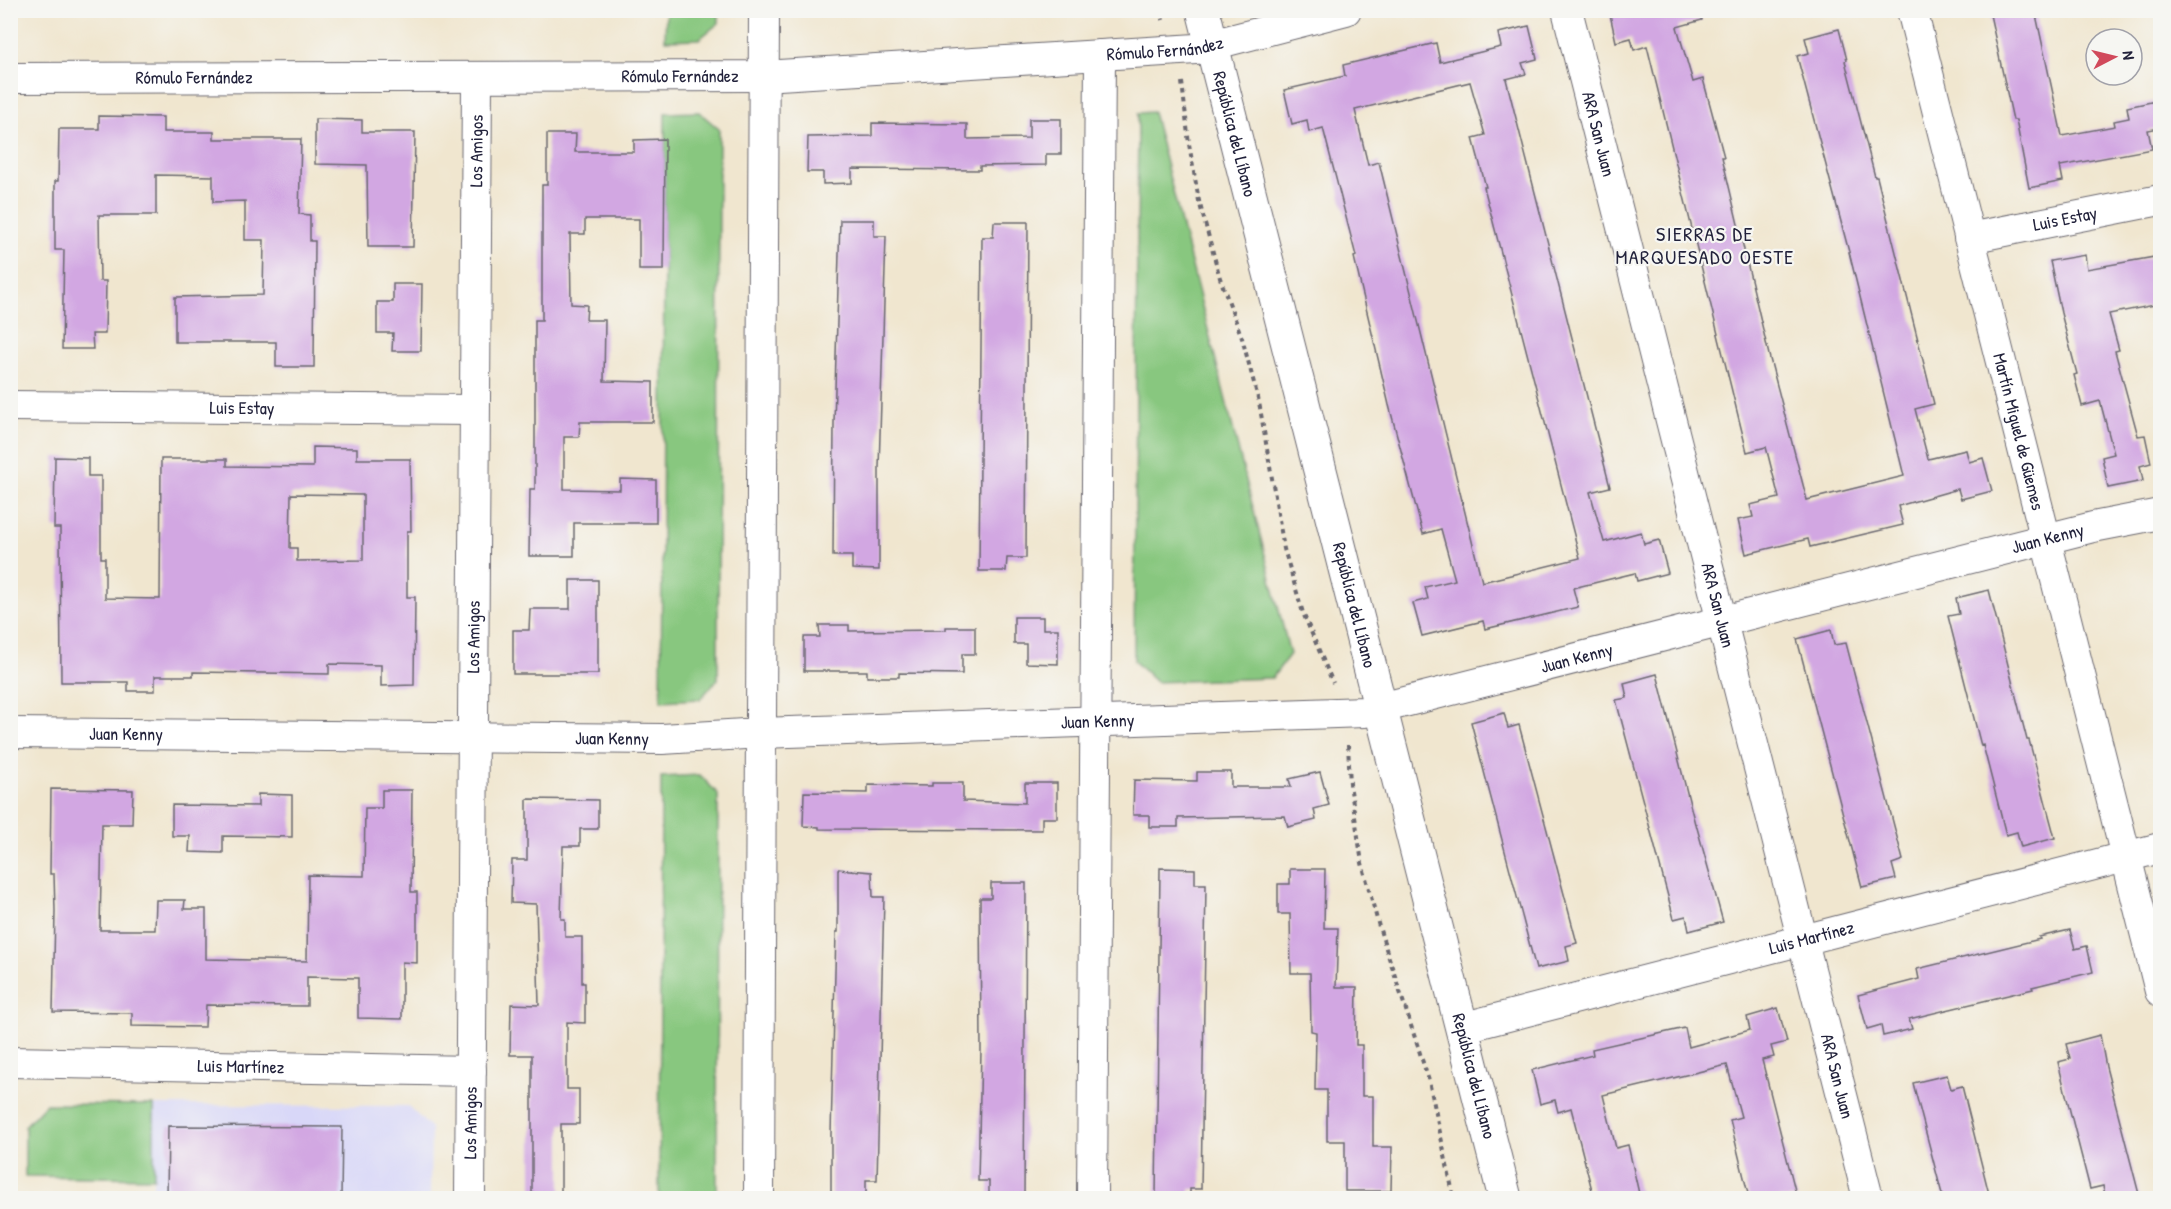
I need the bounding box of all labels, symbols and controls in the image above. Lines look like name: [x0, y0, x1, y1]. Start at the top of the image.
north arrow: [2084, 27, 2144, 87]
street label: Rómulo Fernández: [1106, 29, 1226, 67]
text: N: [2117, 50, 2140, 61]
street label: Rómulo Fernández: [621, 63, 739, 88]
street label: Rómulo Fernández: [135, 64, 253, 90]
street label: República del Líbano: [1207, 69, 1263, 199]
street label: ARA San Juan: [1576, 89, 1622, 179]
street label: Los Amigos: [463, 115, 489, 187]
street label: Luis Estay: [2031, 200, 2100, 237]
district label: SIERRAS DE MARQUESADO OESTE: [1615, 220, 1795, 270]
street label: Martín Miguel de Güemes: [1987, 350, 2051, 513]
street label: Luis Estay: [209, 395, 275, 420]
street label: Juan Kenny: [2009, 517, 2087, 559]
street label: República del Líbano: [1327, 540, 1383, 670]
street label: ARA San Juan: [1696, 560, 1741, 650]
street label: Los Amigos: [460, 601, 486, 673]
street label: Juan Kenny: [1538, 636, 1616, 679]
street label: Juan Kenny: [1060, 707, 1135, 735]
street label: Juan Kenny: [89, 721, 163, 746]
street label: Juan Kenny: [575, 725, 649, 751]
street label: Luis Martínez: [1766, 914, 1857, 960]
street label: República del Líbano: [1447, 1011, 1502, 1141]
street label: ARA San Juan: [1815, 1031, 1860, 1121]
street label: Luis Martínez: [197, 1053, 285, 1079]
street label: Los Amigos: [457, 1087, 483, 1159]

